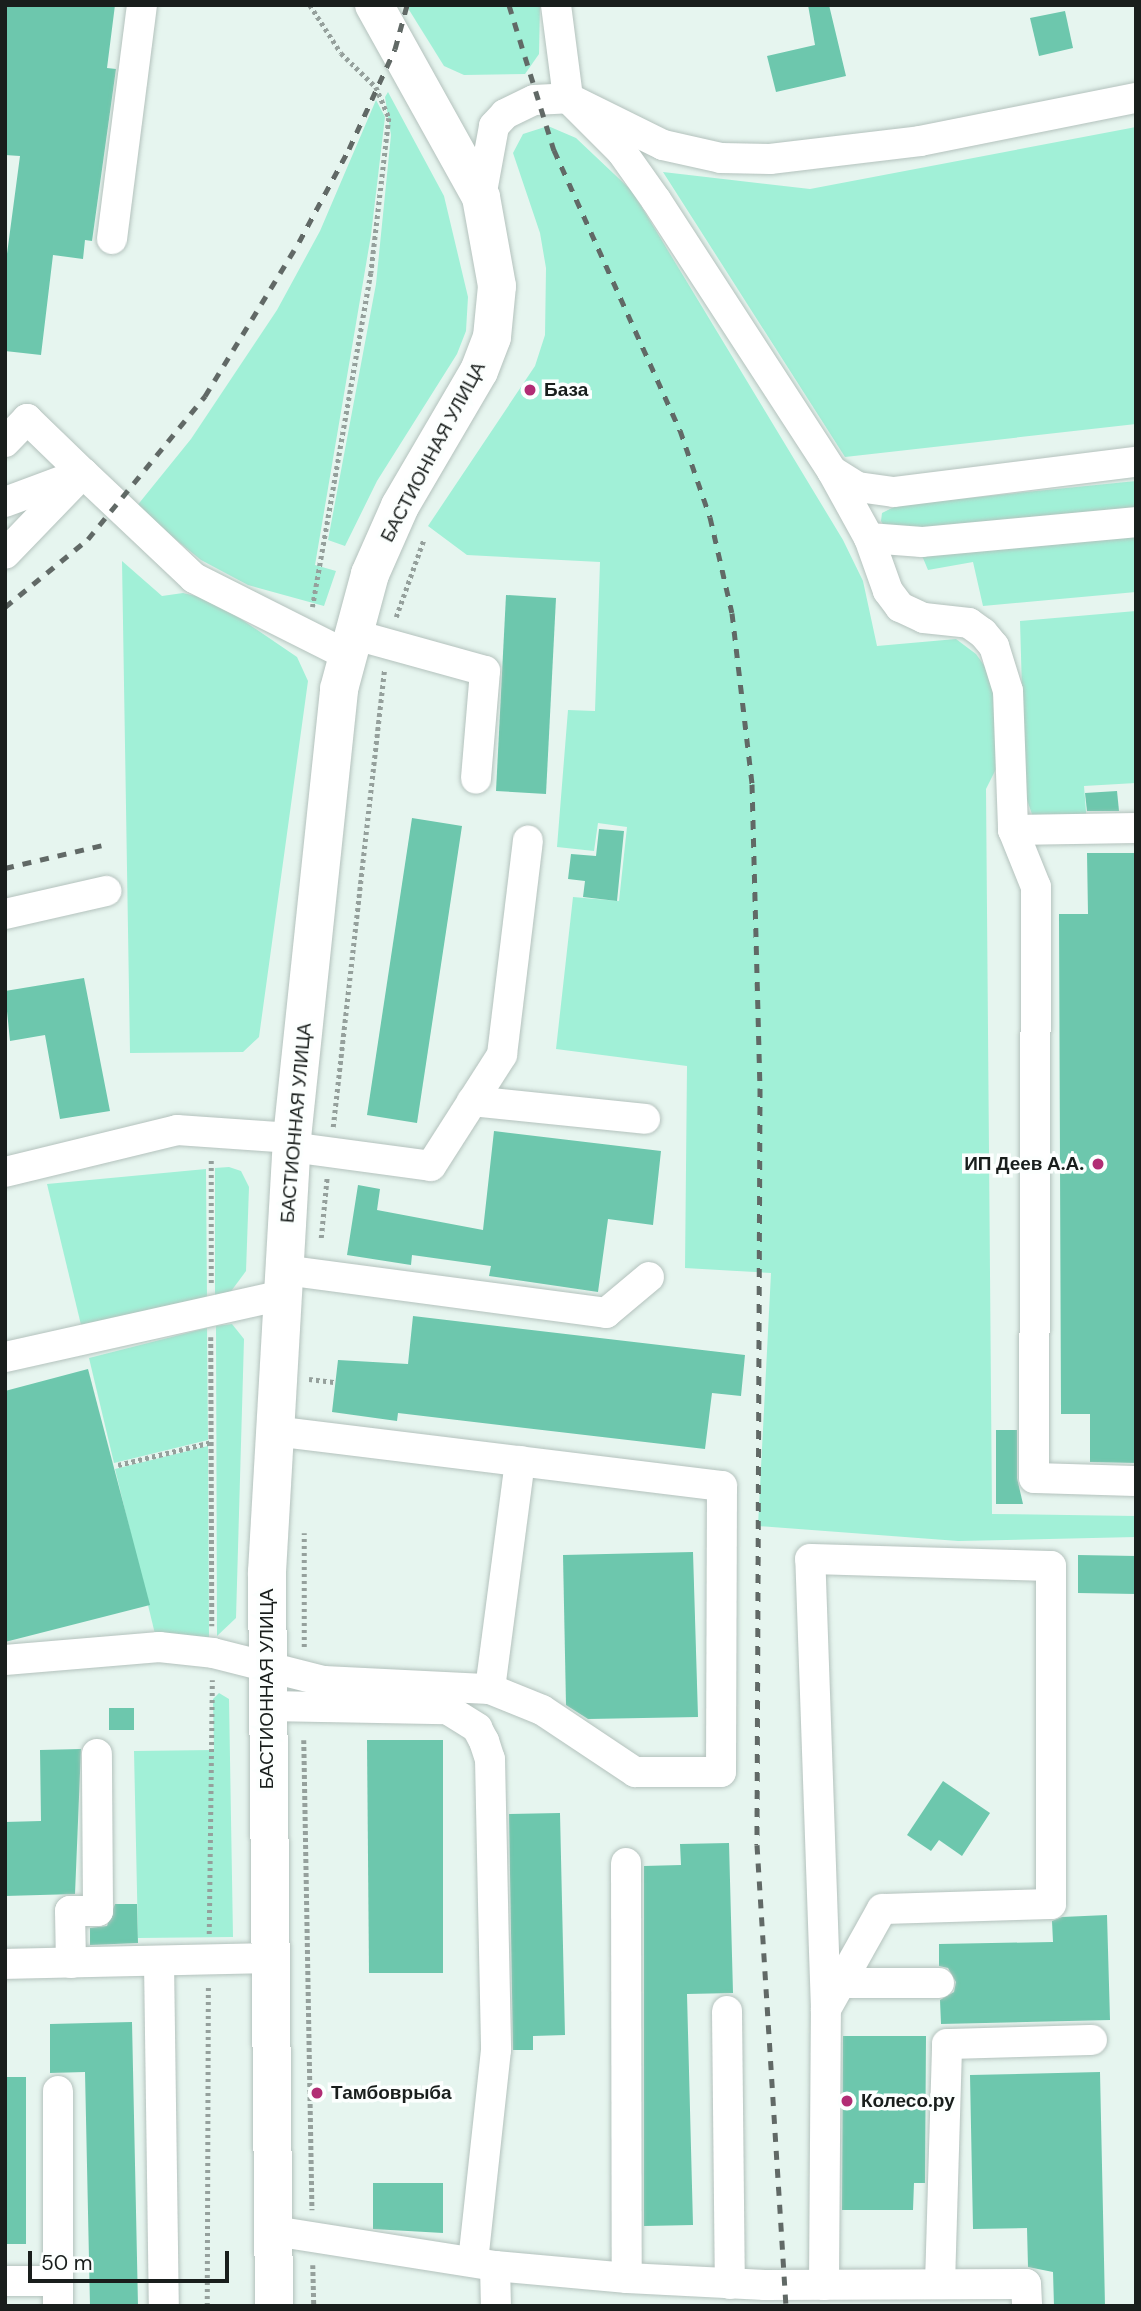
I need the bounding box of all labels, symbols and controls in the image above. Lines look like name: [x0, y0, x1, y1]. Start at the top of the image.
street label: БАСТИОННАЯ УЛИЦА: [376, 358, 490, 546]
place label: База: [544, 379, 588, 401]
marker: База: [522, 382, 538, 398]
street label: БАСТИОННАЯ УЛИЦА: [276, 1022, 316, 1224]
place label: ИП Деев А.А.: [964, 1153, 1084, 1175]
marker: ИП Деев А.А.: [1090, 1156, 1106, 1172]
street label: БАСТИОННАЯ УЛИЦА: [256, 1589, 278, 1789]
place label: Тамбоврыба: [331, 2082, 452, 2104]
marker: Тамбоврыба: [309, 2085, 325, 2101]
place label: Колесо.ру: [861, 2090, 955, 2112]
marker: Колесо.ру: [839, 2093, 855, 2109]
scale bar: [32, 2238, 233, 2282]
text: 50 m: [41, 2249, 92, 2277]

